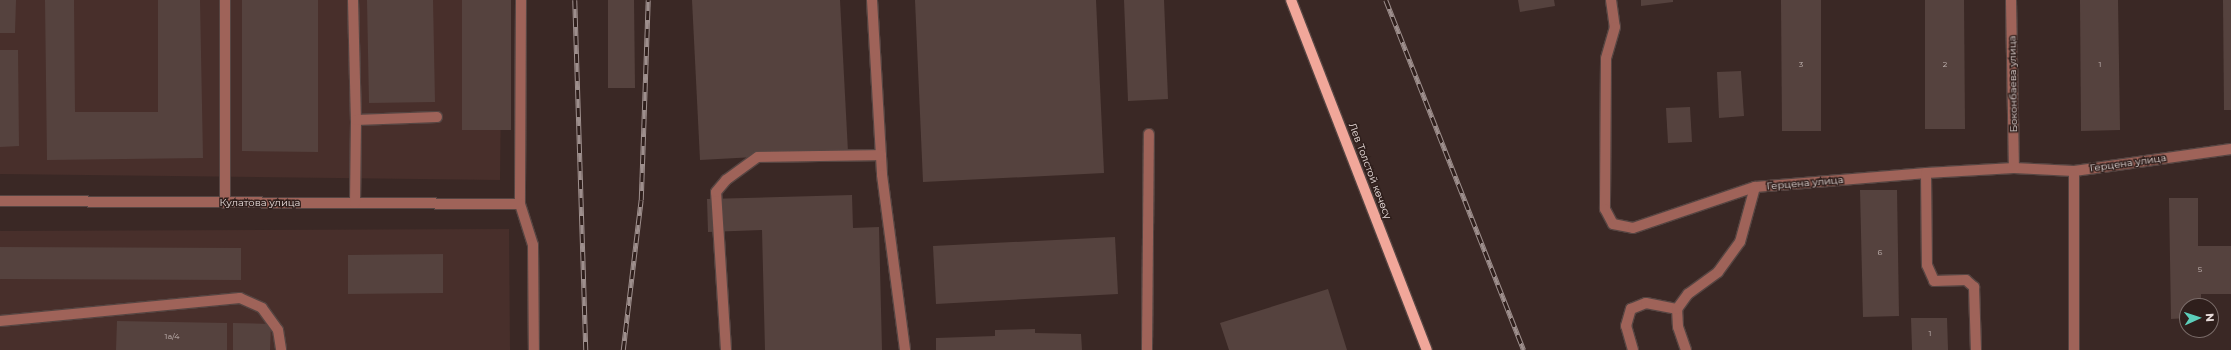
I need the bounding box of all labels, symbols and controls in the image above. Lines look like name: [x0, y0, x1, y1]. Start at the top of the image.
street label: Боконбаева улица: [2006, 36, 2020, 132]
house number: 3: [1799, 60, 1803, 70]
house number: 2: [1943, 60, 1947, 70]
house number: 1: [2099, 60, 2101, 70]
street label: Лев Толстой көчөсү: [1346, 121, 1394, 221]
street label: Герцена улица: [2089, 152, 2167, 174]
street label: Герцена улица: [1766, 174, 1844, 192]
street label: Кулатова улица: [220, 197, 300, 209]
house number: 6: [1878, 248, 1882, 258]
house number: 5: [2198, 265, 2202, 275]
north arrow: [2179, 298, 2219, 338]
text: N: [2203, 313, 2217, 322]
house number: 1: [1929, 329, 1931, 339]
house number: 1а/4: [165, 332, 179, 342]

